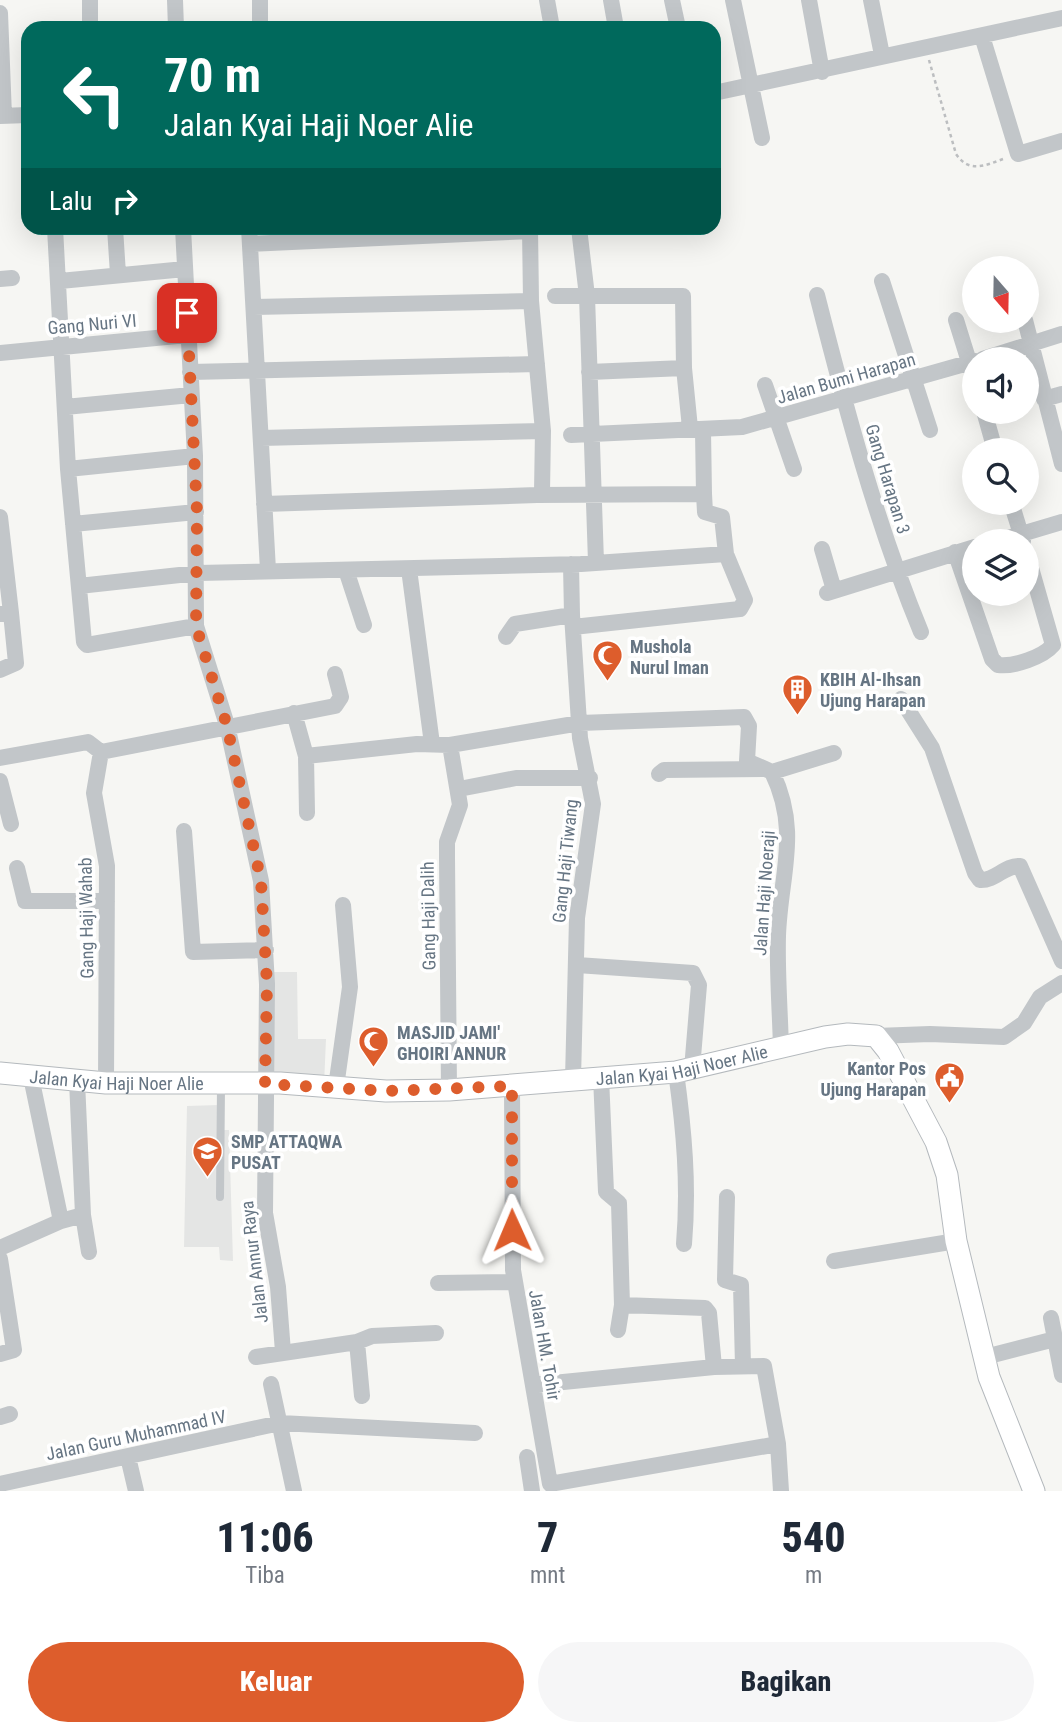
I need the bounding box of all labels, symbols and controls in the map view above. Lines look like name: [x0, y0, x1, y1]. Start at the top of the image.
text: 70 m: [164, 47, 261, 104]
icon: left: [49, 49, 140, 140]
text: Jalan Kyai Haji Noer Alie: [164, 106, 473, 144]
icon: right: [106, 182, 144, 220]
text: Lalu: [49, 186, 92, 216]
north arrow: [962, 256, 1040, 332]
map controls: [962, 256, 1039, 606]
pin: [157, 283, 217, 343]
icon: arrive: [168, 294, 206, 332]
street label: Gang Nuri VI: [47, 310, 137, 338]
button: sound: [962, 347, 1039, 424]
street label: Jalan Bumi Harapan: [774, 348, 918, 408]
street label: Gang Harapan 3: [861, 422, 915, 536]
button: search: [962, 438, 1039, 515]
button: layers: [962, 529, 1039, 606]
place label: Mushola Nurul Iman: [630, 636, 709, 678]
mosque icon: Mushola Nurul Iman: [590, 639, 624, 683]
place label: KBIH Al-Ihsan Ujung Harapan: [820, 669, 926, 711]
building icon: KBIH Al-Ihsan Ujung Harapan: [780, 672, 814, 716]
street label: Gang Haji Tiwang: [548, 798, 582, 924]
street label: Jalan Haji Noeraji: [749, 830, 779, 956]
street label: Gang Haji Wahab: [74, 857, 98, 979]
street label: Gang Haji Dalih: [417, 861, 439, 971]
place label: MASJID JAMI' GHOIRI ANNUR: [397, 1022, 506, 1064]
mosque icon: MASJID JAMI' GHOIRI ANNUR: [357, 1025, 391, 1069]
street label: Jalan Kyai Haji Noer Alie: [595, 1040, 770, 1089]
place label: Kantor Pos Ujung Harapan: [820, 1058, 926, 1100]
public building icon: Kantor Pos Ujung Harapan: [932, 1061, 966, 1105]
street label: Jalan Kyai Haji Noer Alie: [29, 1065, 204, 1094]
place label: SMP ATTAQWA PUSAT: [231, 1131, 342, 1173]
school or university icon: SMP ATTAQWA PUSAT: [191, 1134, 225, 1178]
position arrow: [475, 1193, 549, 1267]
street label: Jalan Annur Raya: [236, 1200, 272, 1324]
street label: Jalan HM. Tohir: [525, 1288, 565, 1403]
street label: Jalan Guru Muhammad IV: [44, 1406, 228, 1464]
text: 11:06: [216, 1513, 314, 1562]
text: 7: [537, 1513, 558, 1562]
text: 540: [782, 1513, 846, 1562]
text: Tiba: [245, 1562, 285, 1589]
text: mnt: [530, 1562, 565, 1589]
text: m: [805, 1562, 822, 1589]
button: Keluar: [28, 1642, 524, 1722]
button: Bagikan: [538, 1642, 1034, 1722]

